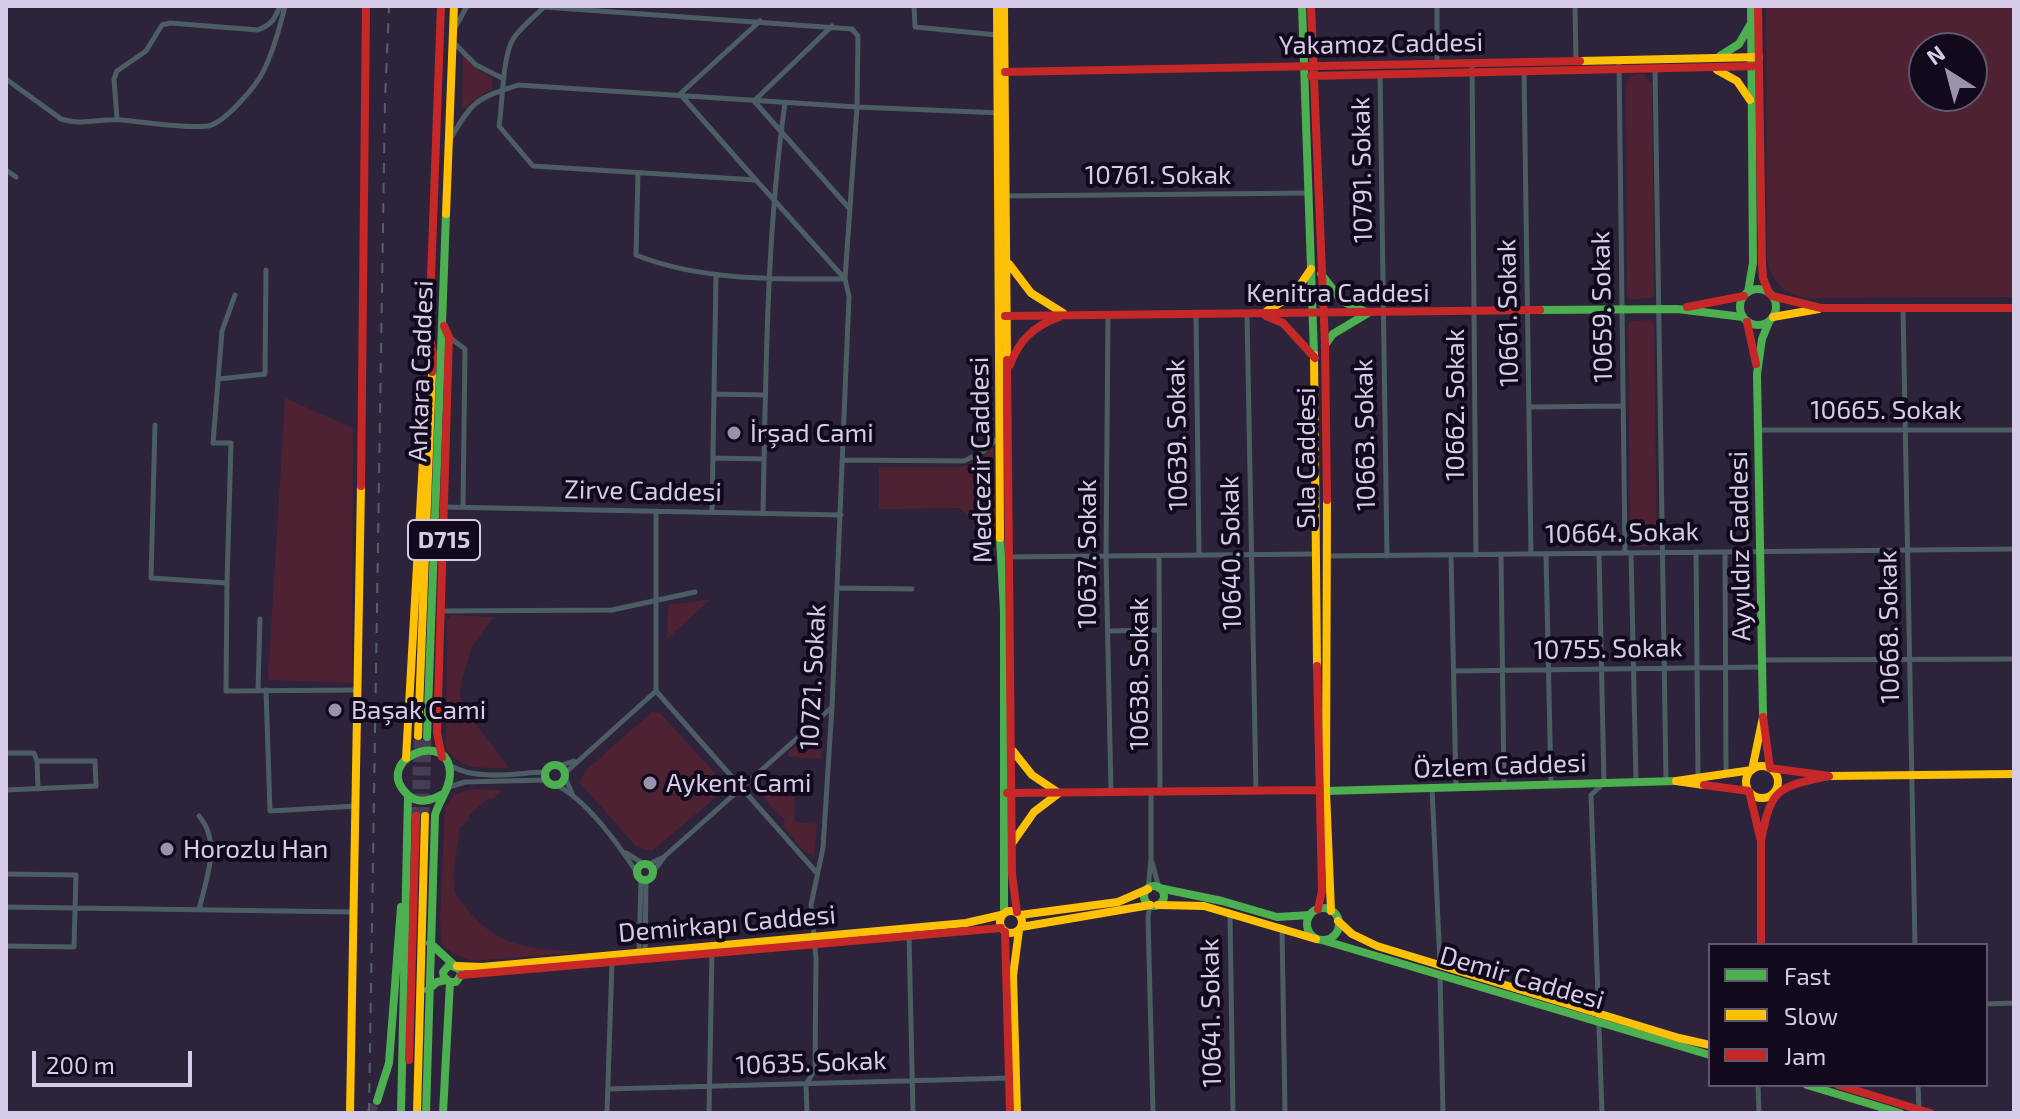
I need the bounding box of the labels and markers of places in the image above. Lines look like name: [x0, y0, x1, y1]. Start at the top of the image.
place label: İrşad Cami: [750, 417, 874, 449]
marker: İrşad Cami: [725, 424, 743, 442]
place label: Başak Cami: [351, 694, 486, 726]
marker: Başak Cami: [326, 701, 344, 719]
place label: Aykent Cami: [666, 767, 811, 799]
marker: Aykent Cami: [641, 774, 659, 792]
place label: Horozlu Han: [183, 833, 328, 865]
marker: Horozlu Han: [158, 840, 176, 858]

